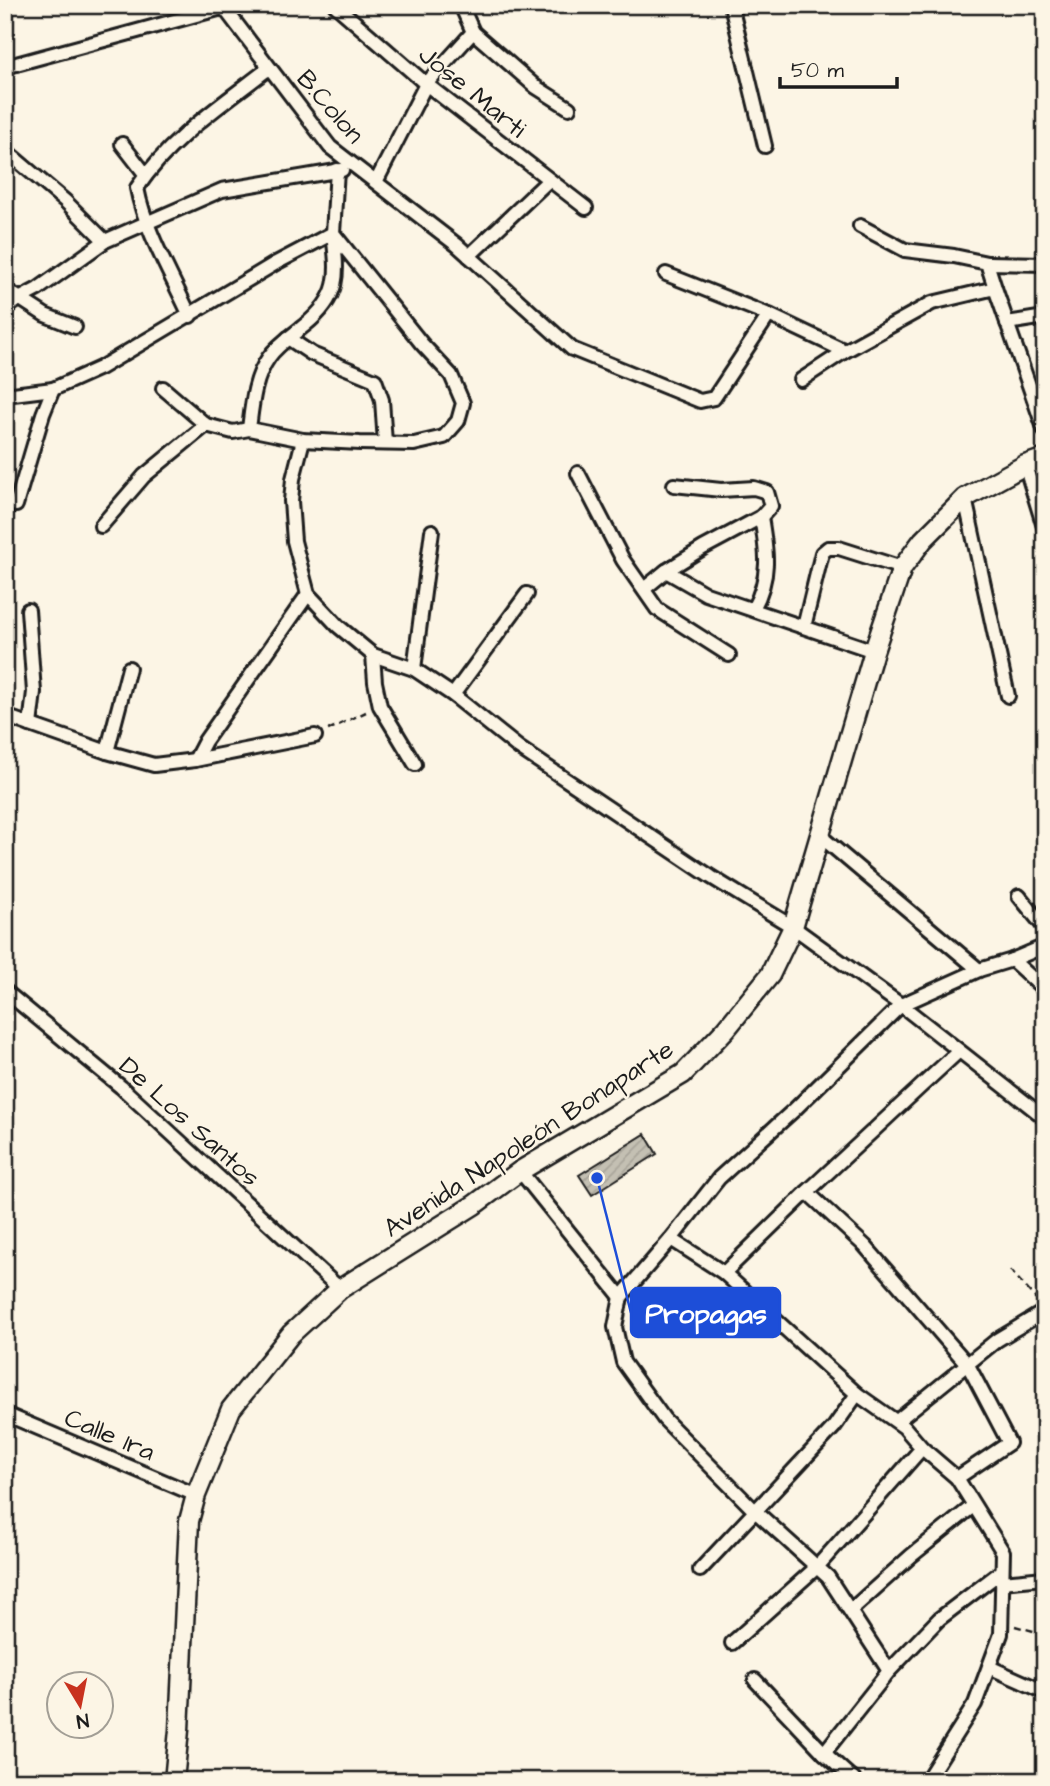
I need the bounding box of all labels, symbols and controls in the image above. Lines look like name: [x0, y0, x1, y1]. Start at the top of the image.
street label: Jose Marti: [411, 37, 534, 147]
scale bar: [780, 46, 898, 90]
text: 50 m: [791, 56, 845, 85]
street label: B.Colon: [288, 62, 372, 151]
street label: Avenida Napoleón Bonaparte: [377, 1031, 680, 1246]
street label: De Los Santos: [111, 1049, 268, 1195]
callout: Propagas: [631, 1288, 780, 1337]
text: Propagas: [645, 1295, 767, 1336]
street label: Calle 1ra: [59, 1400, 160, 1470]
north arrow: [46, 1670, 116, 1740]
text: N: [74, 1706, 91, 1735]

